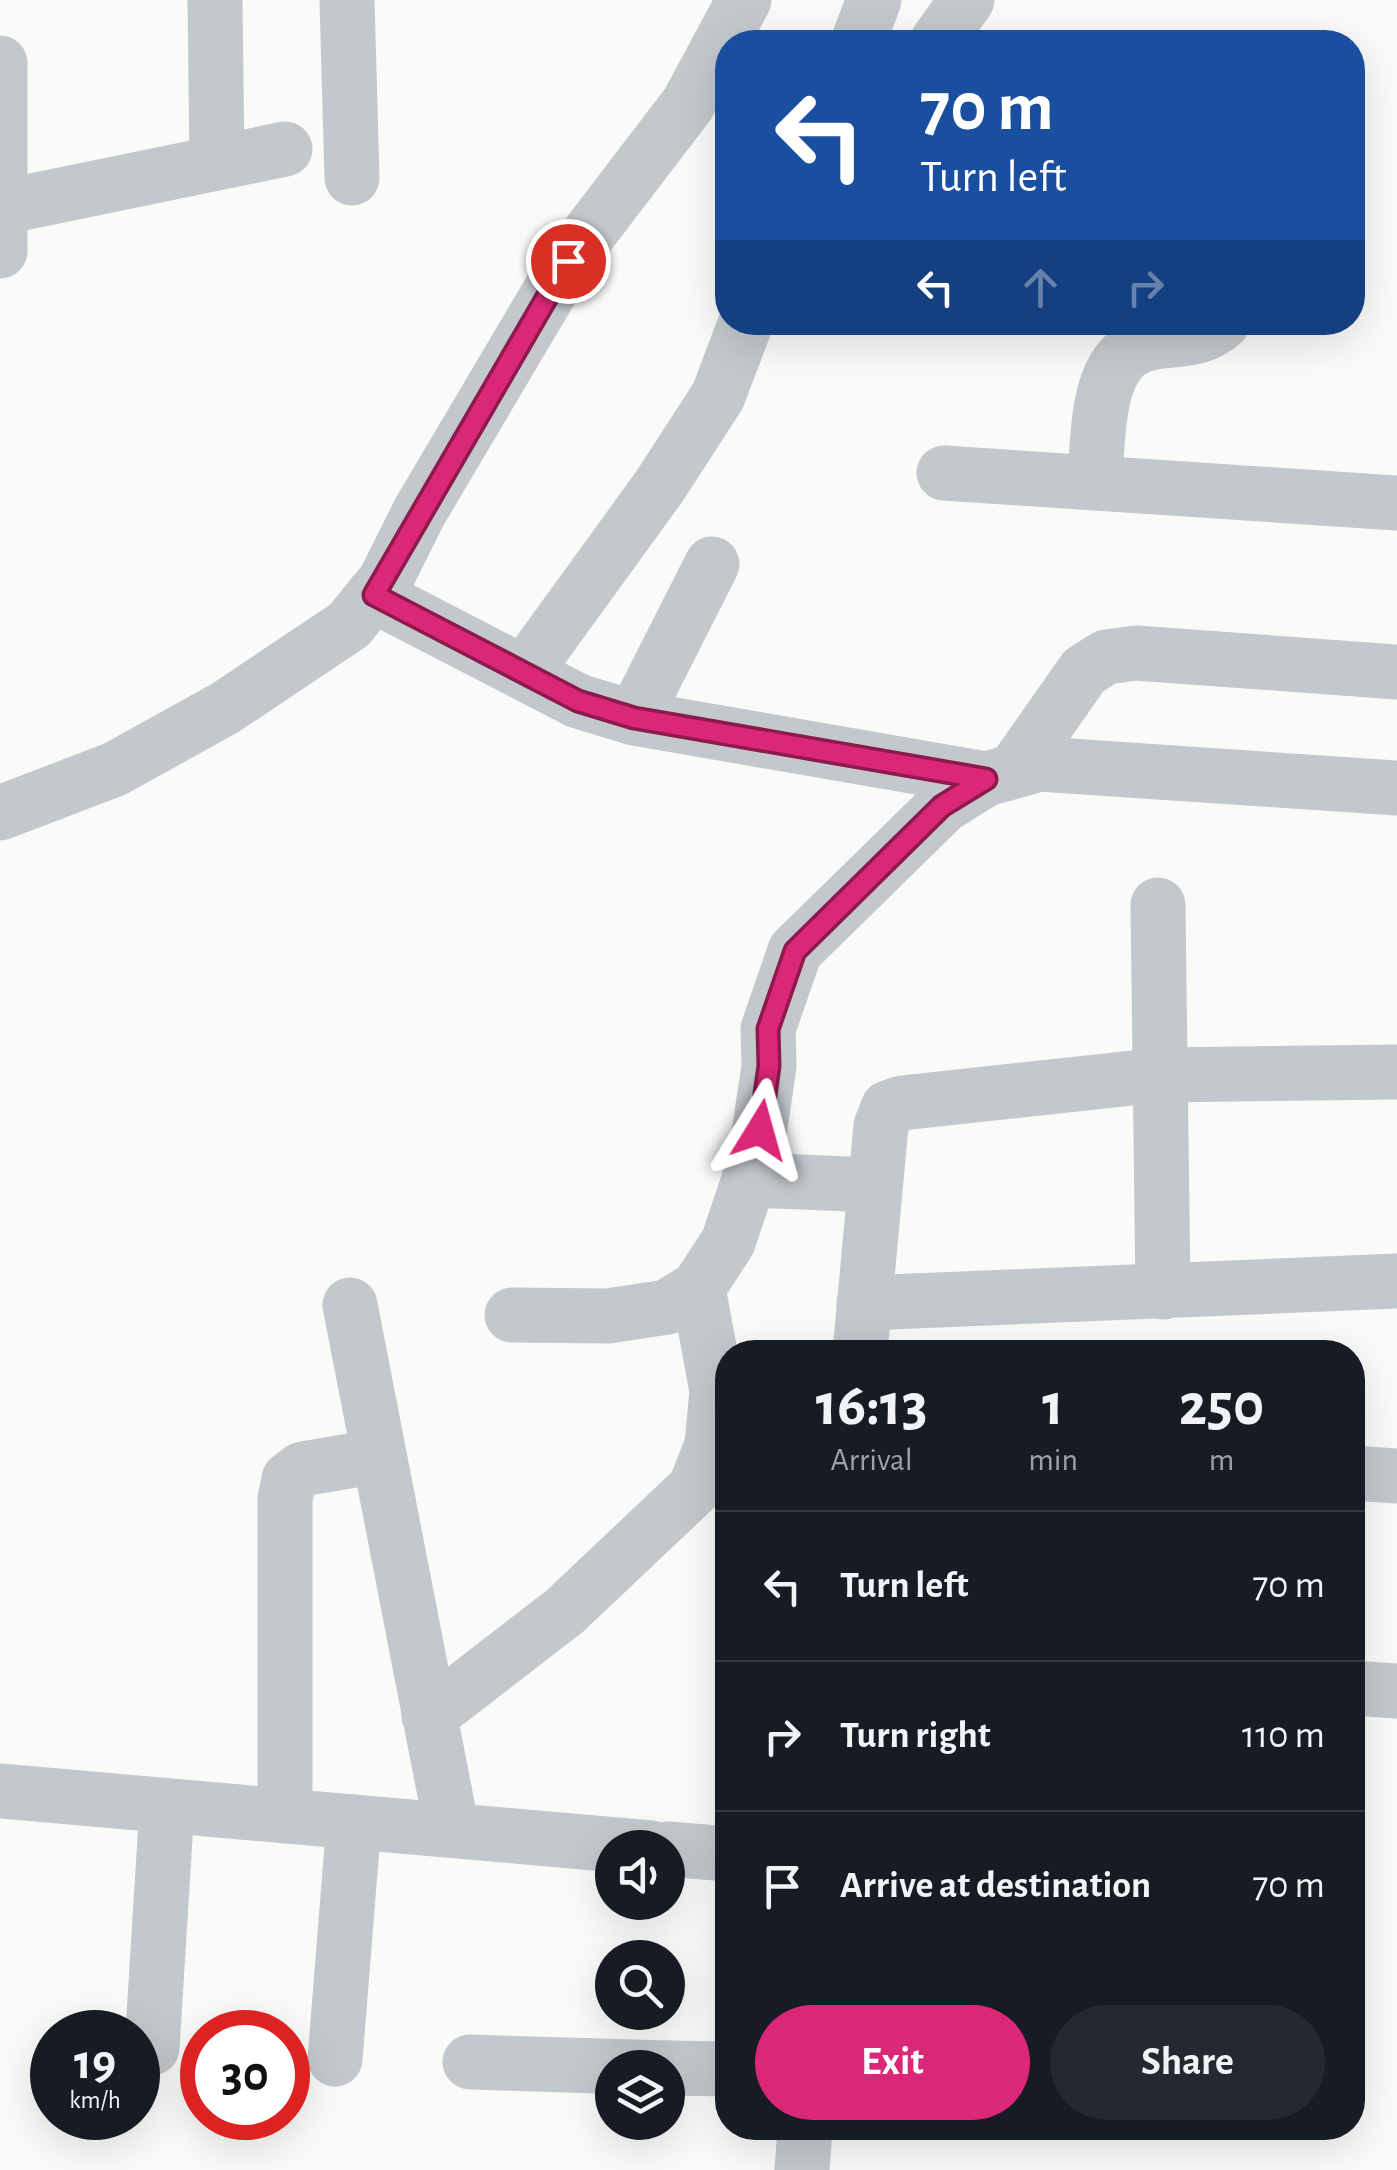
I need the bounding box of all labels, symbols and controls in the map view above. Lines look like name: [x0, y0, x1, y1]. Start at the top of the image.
icon: left: [755, 70, 885, 200]
text: 70 m: [920, 73, 1054, 143]
text: Turn left: [920, 155, 1067, 200]
pin: [526, 219, 611, 304]
icon: arrive: [541, 234, 596, 289]
icon: left: [908, 260, 963, 315]
icon: ahead: [1013, 260, 1068, 315]
icon: right: [1118, 260, 1173, 315]
position arrow: [708, 1078, 812, 1182]
text: 16:13: [816, 1376, 928, 1436]
text: 1: [1042, 1376, 1064, 1436]
text: 250: [1179, 1376, 1264, 1436]
text: Arrival: [830, 1444, 913, 1476]
text: min: [1028, 1444, 1078, 1476]
text: m: [1209, 1444, 1234, 1476]
icon: left: [755, 1559, 810, 1614]
text: Turn left: [840, 1567, 968, 1605]
text: 70 m: [1252, 1567, 1325, 1605]
icon: right: [755, 1709, 810, 1764]
text: Turn right: [840, 1717, 990, 1755]
text: 110 m: [1242, 1717, 1325, 1755]
map controls: [595, 1830, 685, 2140]
button: sound: [595, 1830, 685, 1920]
icon: arrive: [755, 1859, 810, 1914]
text: Arrive at destination: [840, 1867, 1151, 1905]
text: 70 m: [1252, 1867, 1325, 1905]
button: search: [595, 1940, 685, 2030]
button: Exit: [755, 2005, 1030, 2120]
button: Share: [1050, 2005, 1325, 2120]
speed limit sign: 30: [180, 2010, 310, 2140]
text: 19: [74, 2038, 116, 2088]
button: layers: [595, 2050, 685, 2140]
text: km/h: [69, 2088, 121, 2113]

